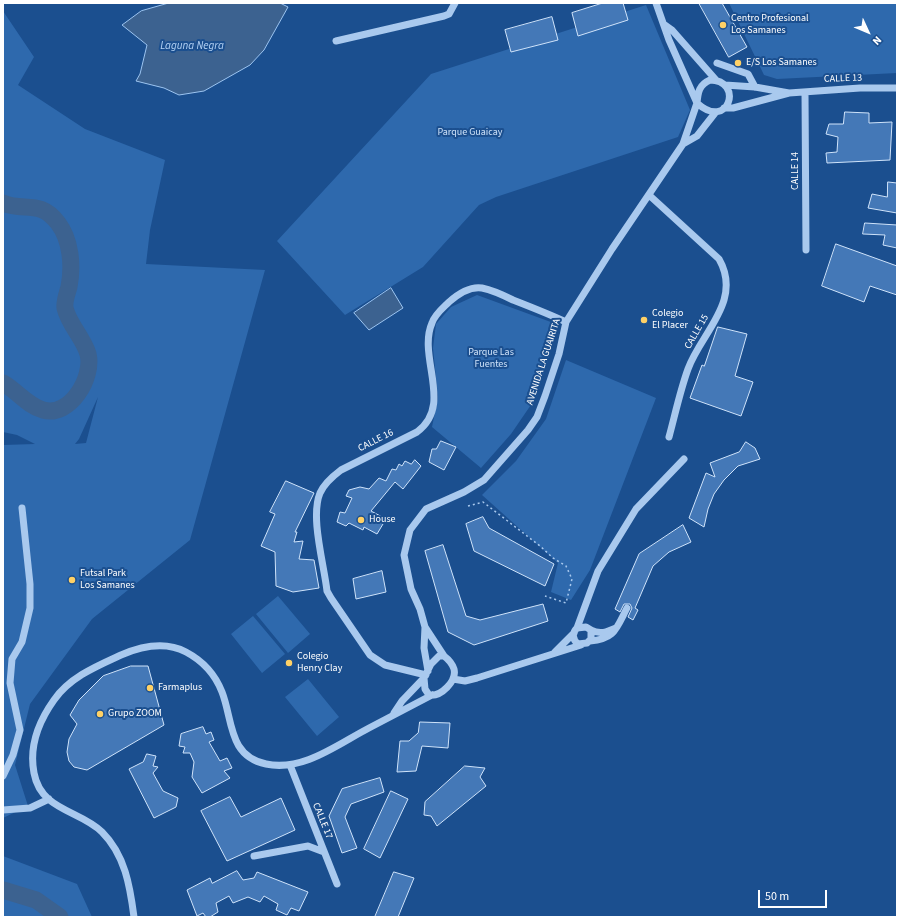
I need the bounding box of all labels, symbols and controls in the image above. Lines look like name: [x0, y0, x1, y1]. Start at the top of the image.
north arrow: [848, 12, 888, 52]
place label: Centro Profesional Los Samanes: [731, 13, 809, 36]
marker: Centro Profesional Los Samanes: [718, 20, 728, 30]
text: N: [869, 33, 885, 49]
water label: Laguna Negra: [160, 40, 224, 54]
place label: E/S Los Samanes: [746, 57, 817, 69]
marker: E/S Los Samanes: [733, 58, 743, 68]
street label: CALLE 13: [824, 72, 862, 86]
park label: Parque Guaicay: [438, 127, 502, 139]
street label: CALLE 14: [790, 152, 802, 190]
place label: Colegio El Placer: [652, 308, 688, 332]
street label: CALLE 15: [682, 313, 712, 351]
marker: Colegio El Placer: [639, 315, 649, 325]
street label: AVENIDA LA GUAIRITA: [524, 317, 564, 407]
park label: Parque Las Fuentes: [468, 347, 514, 370]
street label: CALLE 16: [356, 427, 396, 455]
place label: House: [369, 514, 396, 526]
marker: House: [356, 515, 366, 525]
place label: Futsal Park Los Samanes: [80, 568, 135, 592]
marker: Futsal Park Los Samanes: [67, 575, 77, 585]
place label: Colegio Henry Clay: [297, 651, 342, 674]
marker: Colegio Henry Clay: [284, 658, 294, 668]
place label: Farmaplus: [158, 682, 202, 694]
marker: Farmaplus: [145, 683, 155, 693]
place label: Grupo ZOOM: [108, 708, 162, 720]
marker: Grupo ZOOM: [95, 709, 105, 719]
street label: CALLE 17: [309, 801, 335, 841]
scale bar: [760, 882, 829, 908]
text: 50 m: [765, 888, 789, 905]

